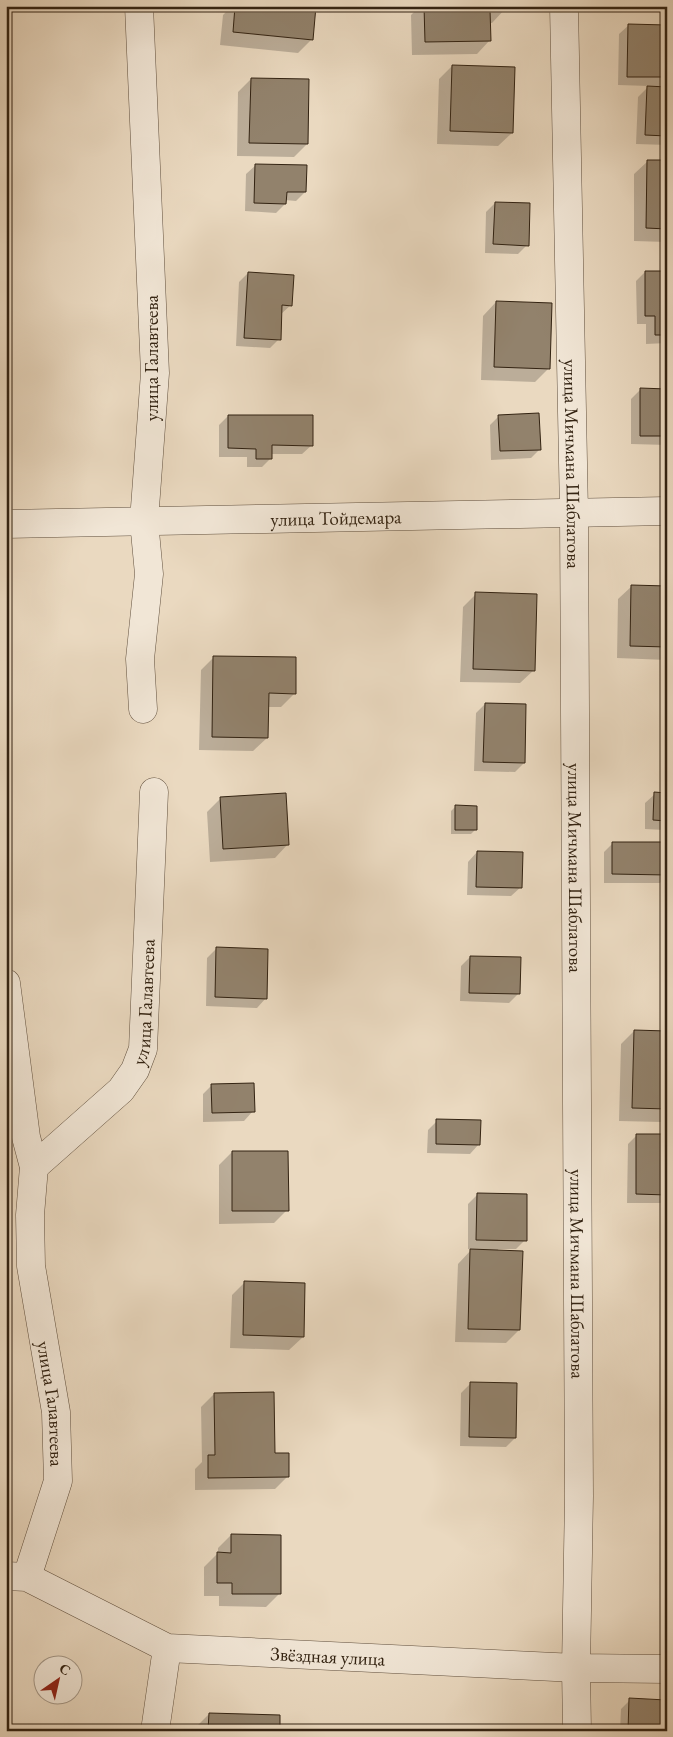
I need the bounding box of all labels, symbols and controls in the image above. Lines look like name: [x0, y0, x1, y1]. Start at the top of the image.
street label: улица Галавтеева: [139, 294, 164, 421]
street label: улица Мичмана Шаблатова: [558, 359, 587, 569]
street label: улица Тойдемара: [270, 504, 402, 531]
street label: улица Мичмана Шаблатова: [563, 763, 589, 973]
street label: улица Галавтеева: [126, 938, 160, 1069]
street label: улица Мичмана Шаблатова: [565, 1169, 591, 1379]
street label: улица Галавтеева: [32, 1339, 70, 1467]
street label: Звёздная улица: [270, 1641, 386, 1671]
north arrow: [32, 1654, 82, 1704]
text: С: [56, 1659, 74, 1679]

